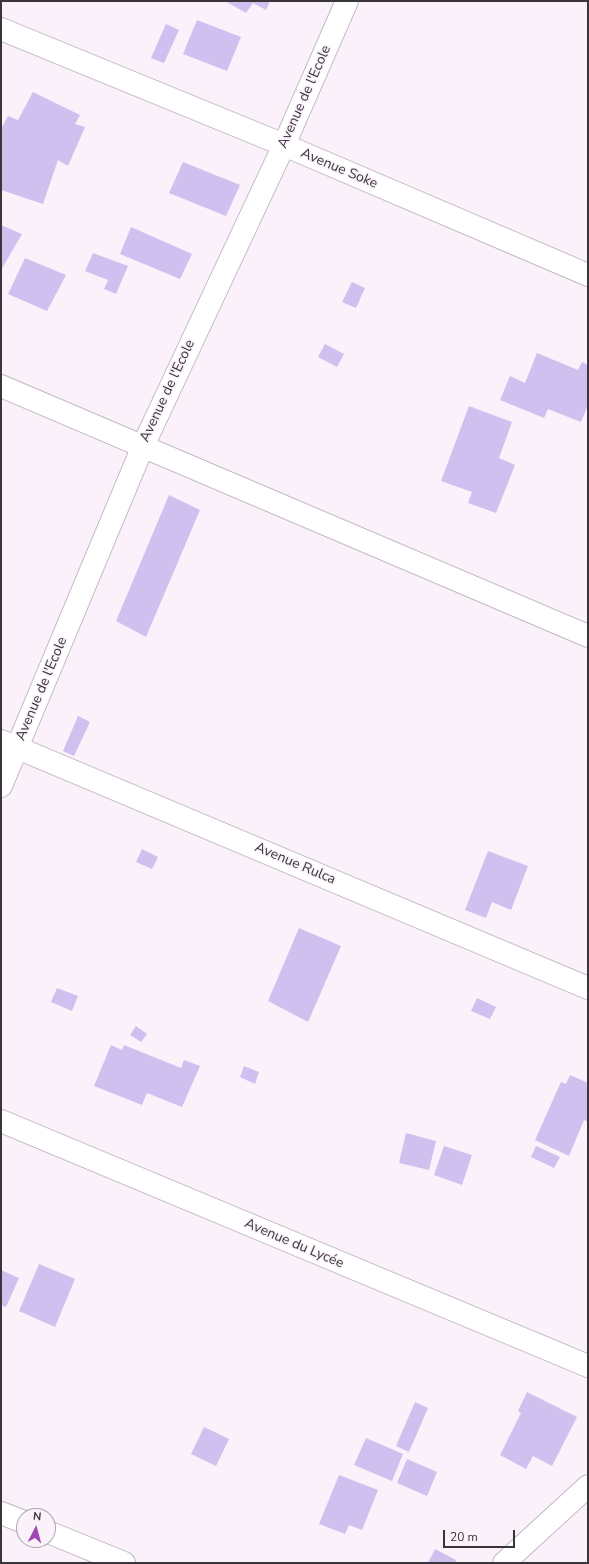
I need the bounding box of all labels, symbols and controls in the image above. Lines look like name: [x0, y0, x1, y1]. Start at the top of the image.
street label: Avenue de l'Ecole: [275, 43, 335, 151]
street label: Avenue Soke: [298, 145, 380, 193]
street label: Avenue de l'Ecole: [137, 337, 199, 445]
street label: Avenue de l'Ecole: [13, 635, 71, 743]
street label: Avenue Rulca: [252, 839, 338, 889]
street label: Avenue du Lycée: [242, 1216, 346, 1272]
north arrow: [16, 1508, 56, 1548]
text: N: [32, 1509, 42, 1524]
scale bar: [445, 1522, 517, 1548]
text: 20 m: [450, 1529, 478, 1545]

